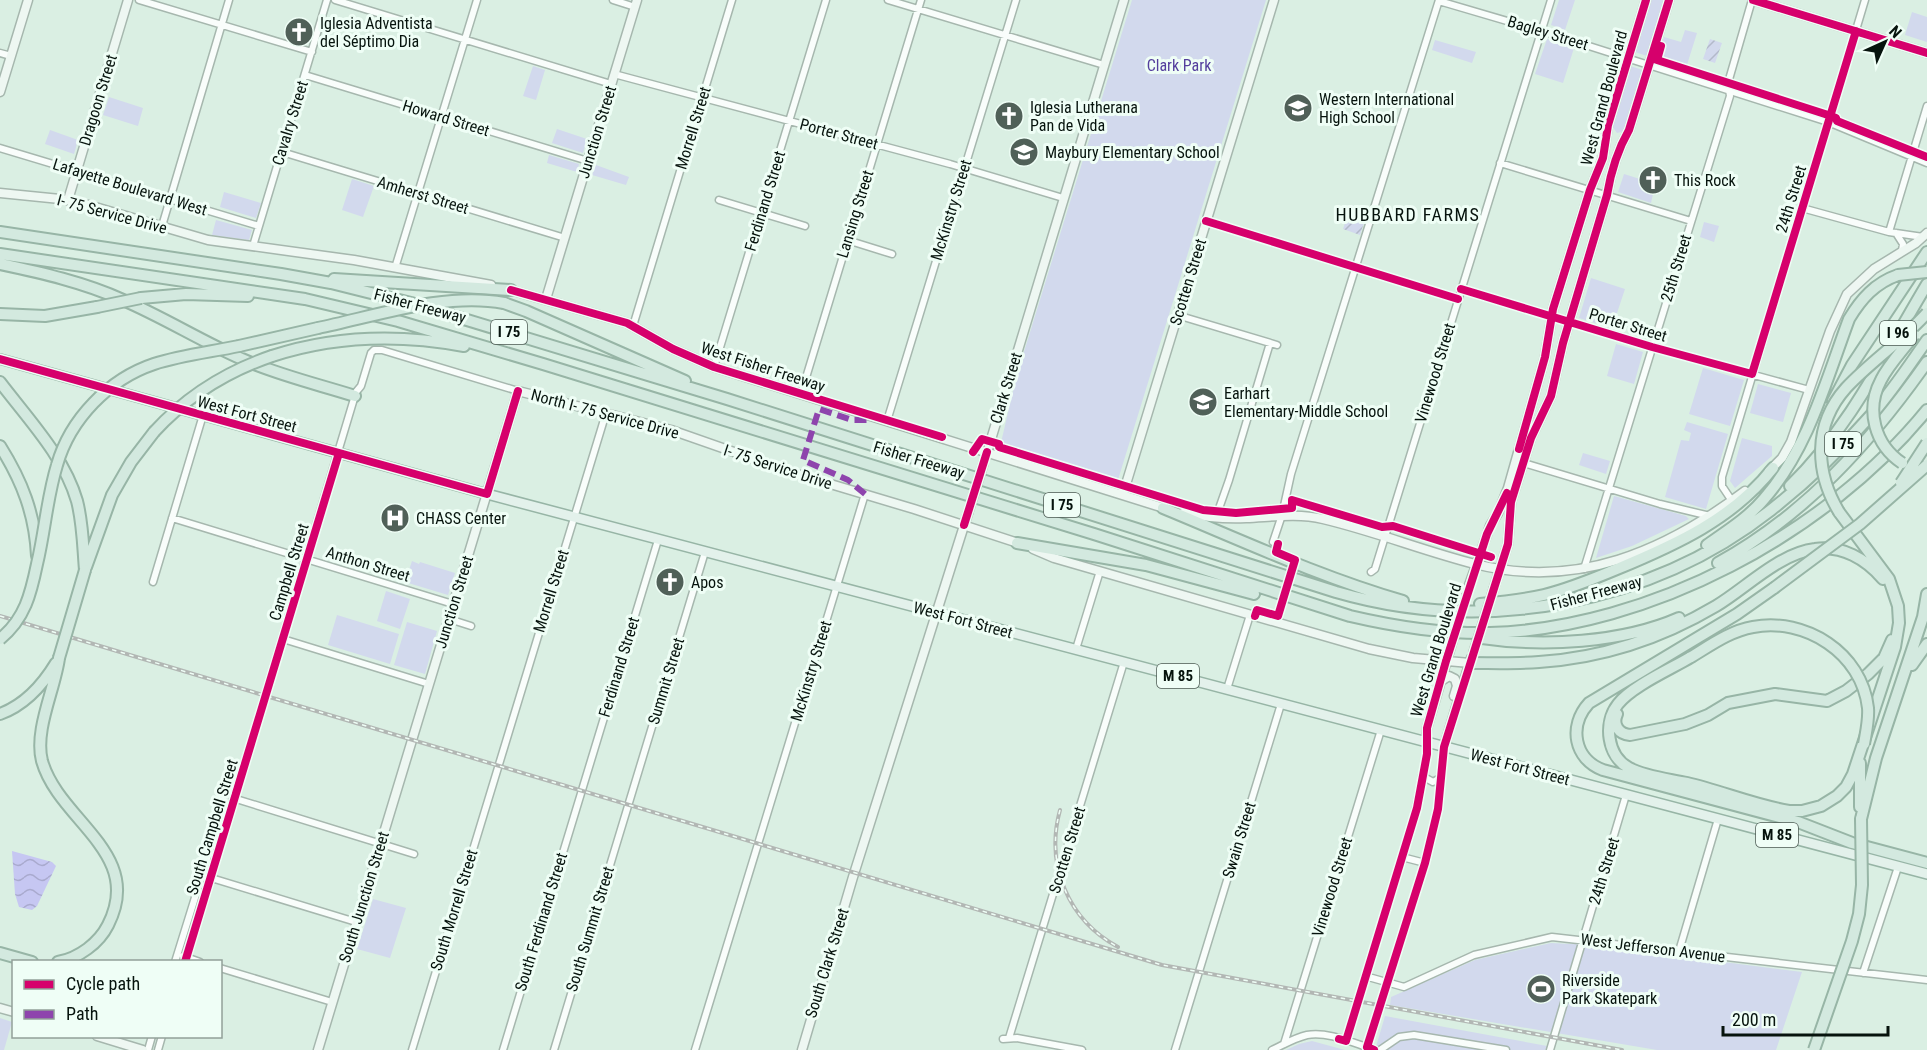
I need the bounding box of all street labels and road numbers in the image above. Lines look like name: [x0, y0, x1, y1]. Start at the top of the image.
street label: Bagley Street: [1505, 12, 1591, 54]
street label: West Grand Boulevard: [1577, 28, 1631, 168]
street label: Dragoon Street: [75, 52, 121, 148]
street label: Cavalry Street: [268, 78, 312, 168]
street label: Junction Street: [574, 83, 620, 181]
street label: Morrell Street: [671, 84, 715, 172]
street label: Howard Street: [400, 96, 492, 140]
street label: Porter Street: [798, 114, 881, 154]
street label: Ferdinand Street: [741, 148, 789, 253]
street label: Lafayette Boulevard West: [51, 154, 210, 220]
street label: McKinstry Street: [927, 157, 975, 263]
street label: 24th Street: [1772, 163, 1810, 235]
street label: Lansing Street: [833, 168, 877, 260]
street label: Amherst Street: [375, 172, 471, 218]
street label: I- 75 Service Drive: [55, 190, 169, 238]
street label: 25th Street: [1657, 232, 1695, 304]
street label: Scotten Street: [1166, 236, 1210, 328]
street label: Fisher Freeway: [372, 285, 468, 327]
street label: Porter Street: [1587, 304, 1669, 346]
road number: I 75: [491, 320, 527, 344]
street label: Vinewood Street: [1411, 321, 1459, 425]
road number: I 96: [1880, 321, 1916, 345]
street label: West Fisher Freeway: [699, 338, 828, 396]
street label: Clark Street: [986, 350, 1026, 426]
street label: North I- 75 Service Drive: [529, 385, 681, 443]
street label: West Fort Street: [195, 392, 299, 436]
road number: I 75: [1825, 432, 1861, 456]
street label: Fisher Freeway: [871, 437, 967, 483]
street label: I- 75 Service Drive: [721, 441, 835, 493]
road number: I 75: [1044, 493, 1080, 517]
street label: Campbell Street: [265, 521, 313, 623]
street label: Anthon Street: [324, 542, 412, 586]
street label: Morrell Street: [529, 547, 573, 635]
street label: Junction Street: [431, 553, 477, 651]
street label: Fisher Freeway: [1548, 572, 1644, 614]
street label: West Grand Boulevard: [1407, 581, 1465, 719]
street label: West Fort Street: [911, 598, 1015, 642]
street label: Ferdinand Street: [595, 614, 643, 719]
street label: McKinstry Street: [787, 618, 835, 724]
street label: Summit Street: [644, 635, 688, 727]
road number: M 85: [1157, 664, 1199, 688]
street label: West Fort Street: [1468, 745, 1572, 789]
street label: South Campbell Street: [182, 757, 242, 897]
street label: Swain Street: [1218, 799, 1260, 881]
street label: Scotten Street: [1045, 804, 1089, 896]
road number: M 85: [1756, 823, 1798, 847]
street label: South Junction Street: [335, 829, 393, 965]
street label: Vinewood Street: [1308, 835, 1356, 939]
street label: 24th Street: [1585, 835, 1623, 907]
street label: South Morrell Street: [427, 847, 482, 973]
street label: South Ferdinand Street: [511, 850, 571, 994]
street label: South Summit Street: [562, 864, 618, 994]
street label: South Clark Street: [801, 906, 853, 1020]
street label: West Jefferson Avenue: [1580, 930, 1726, 966]

